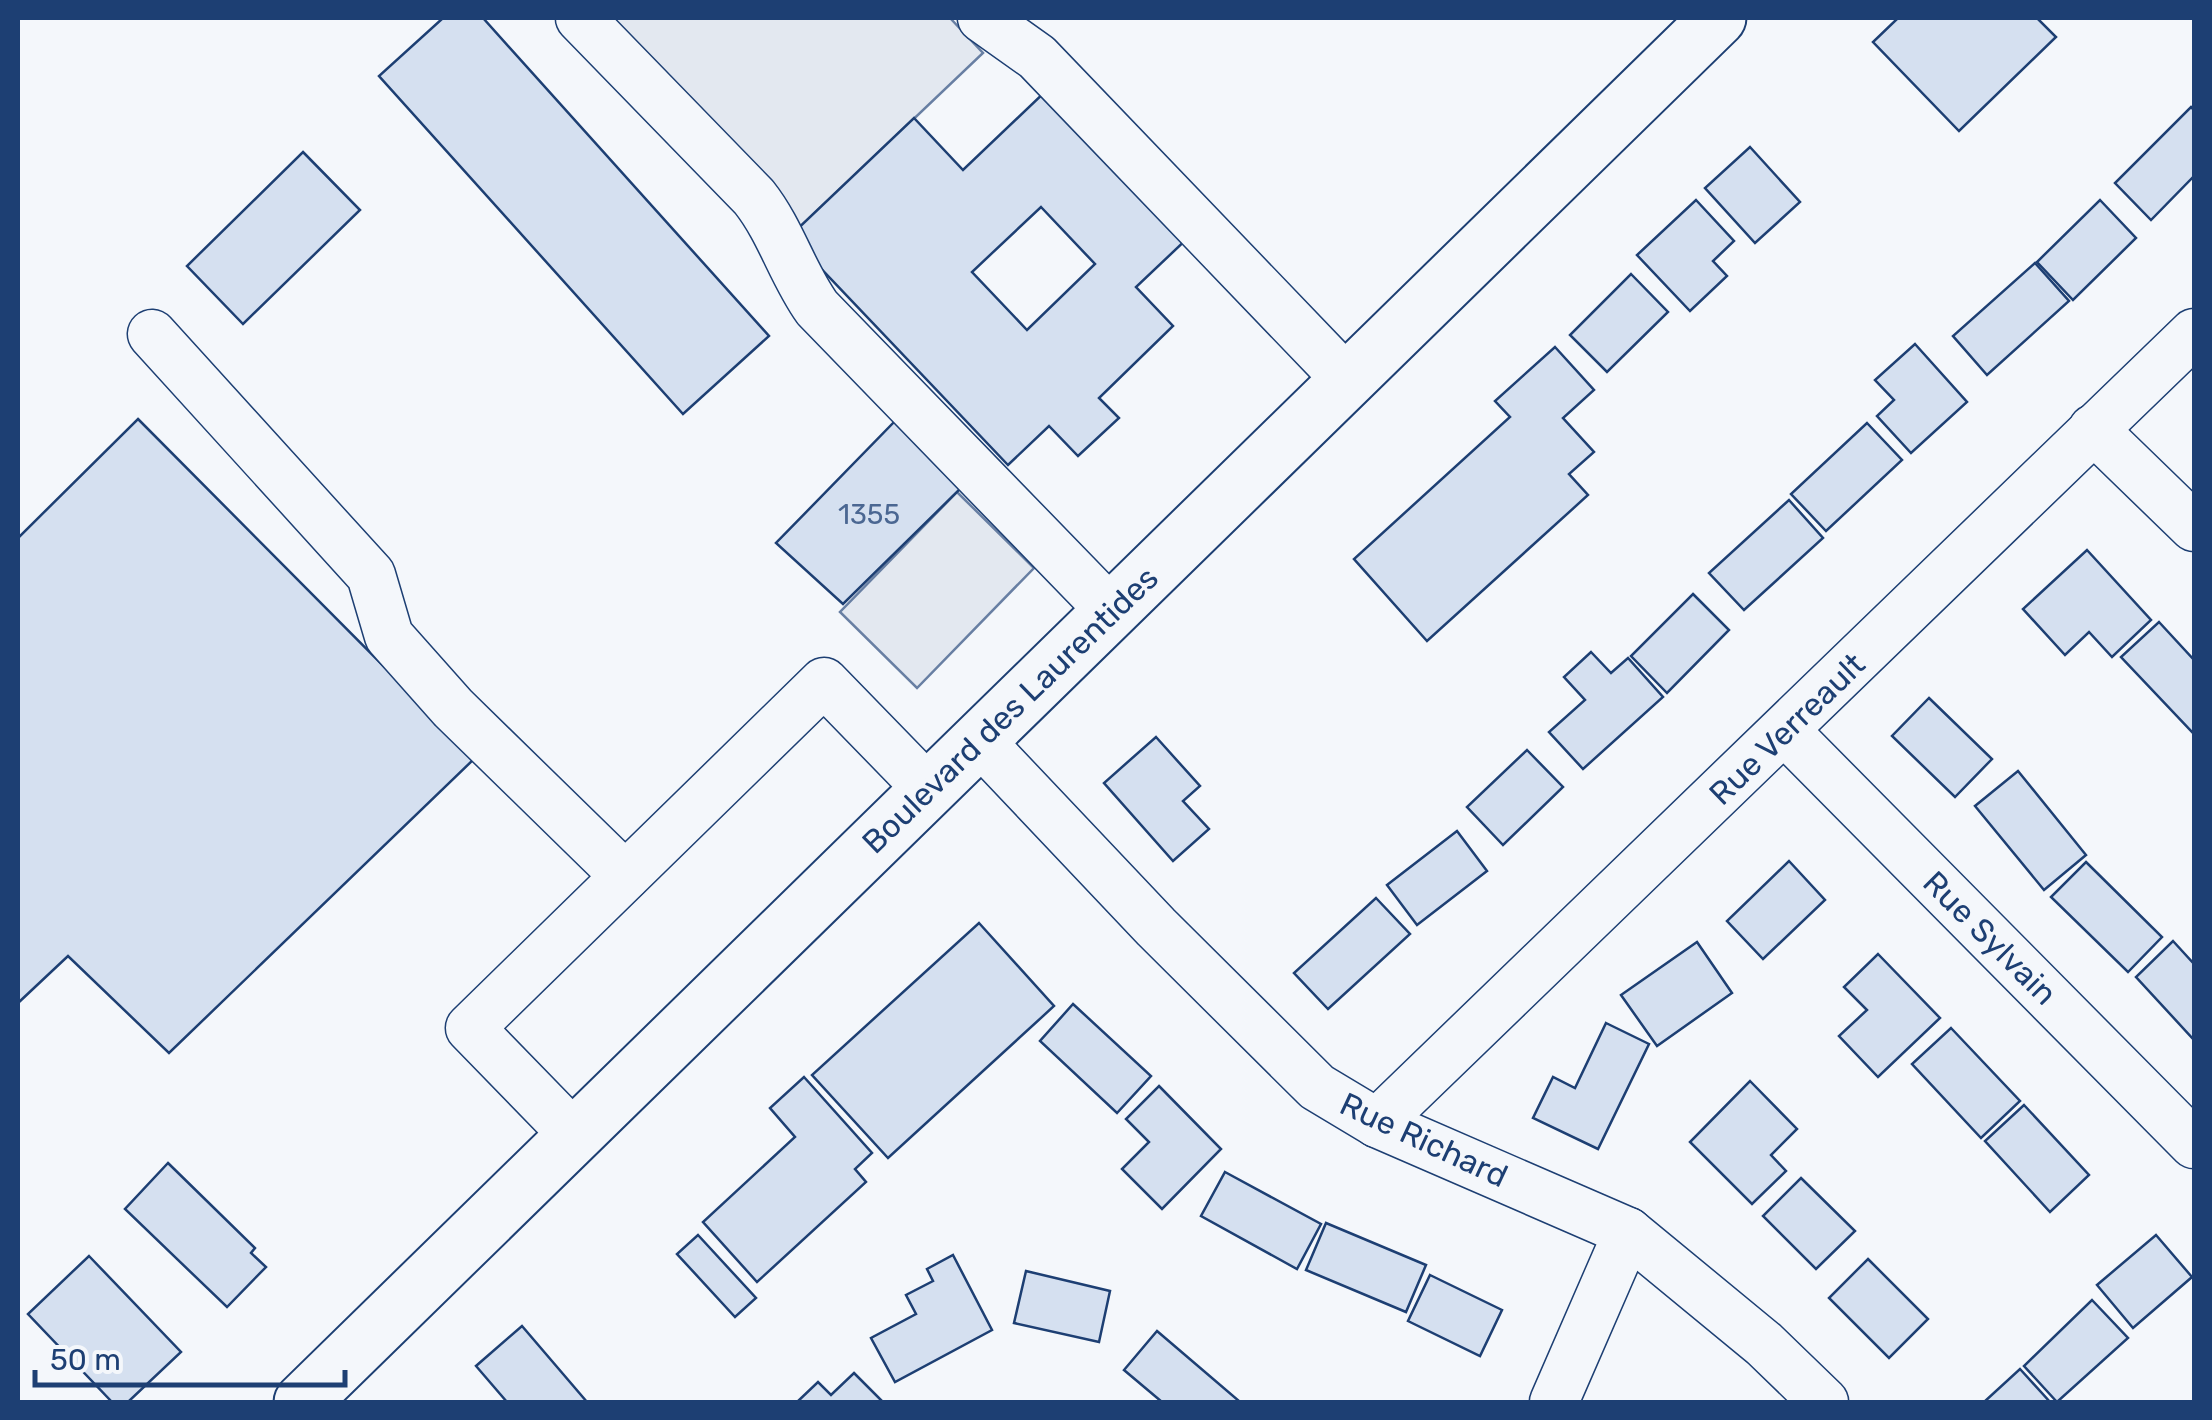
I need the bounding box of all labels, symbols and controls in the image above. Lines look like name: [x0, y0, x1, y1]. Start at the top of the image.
house number: 1355: [838, 498, 900, 531]
street label: Boulevard des Laurentides: [854, 559, 1166, 861]
street label: Rue Verreault: [1701, 645, 1873, 813]
street label: Rue Sylvain: [1915, 863, 2065, 1013]
street label: Rue Richard: [1334, 1085, 1514, 1195]
scale bar: [35, 1325, 345, 1387]
text: 50 m: [50, 1342, 121, 1378]

